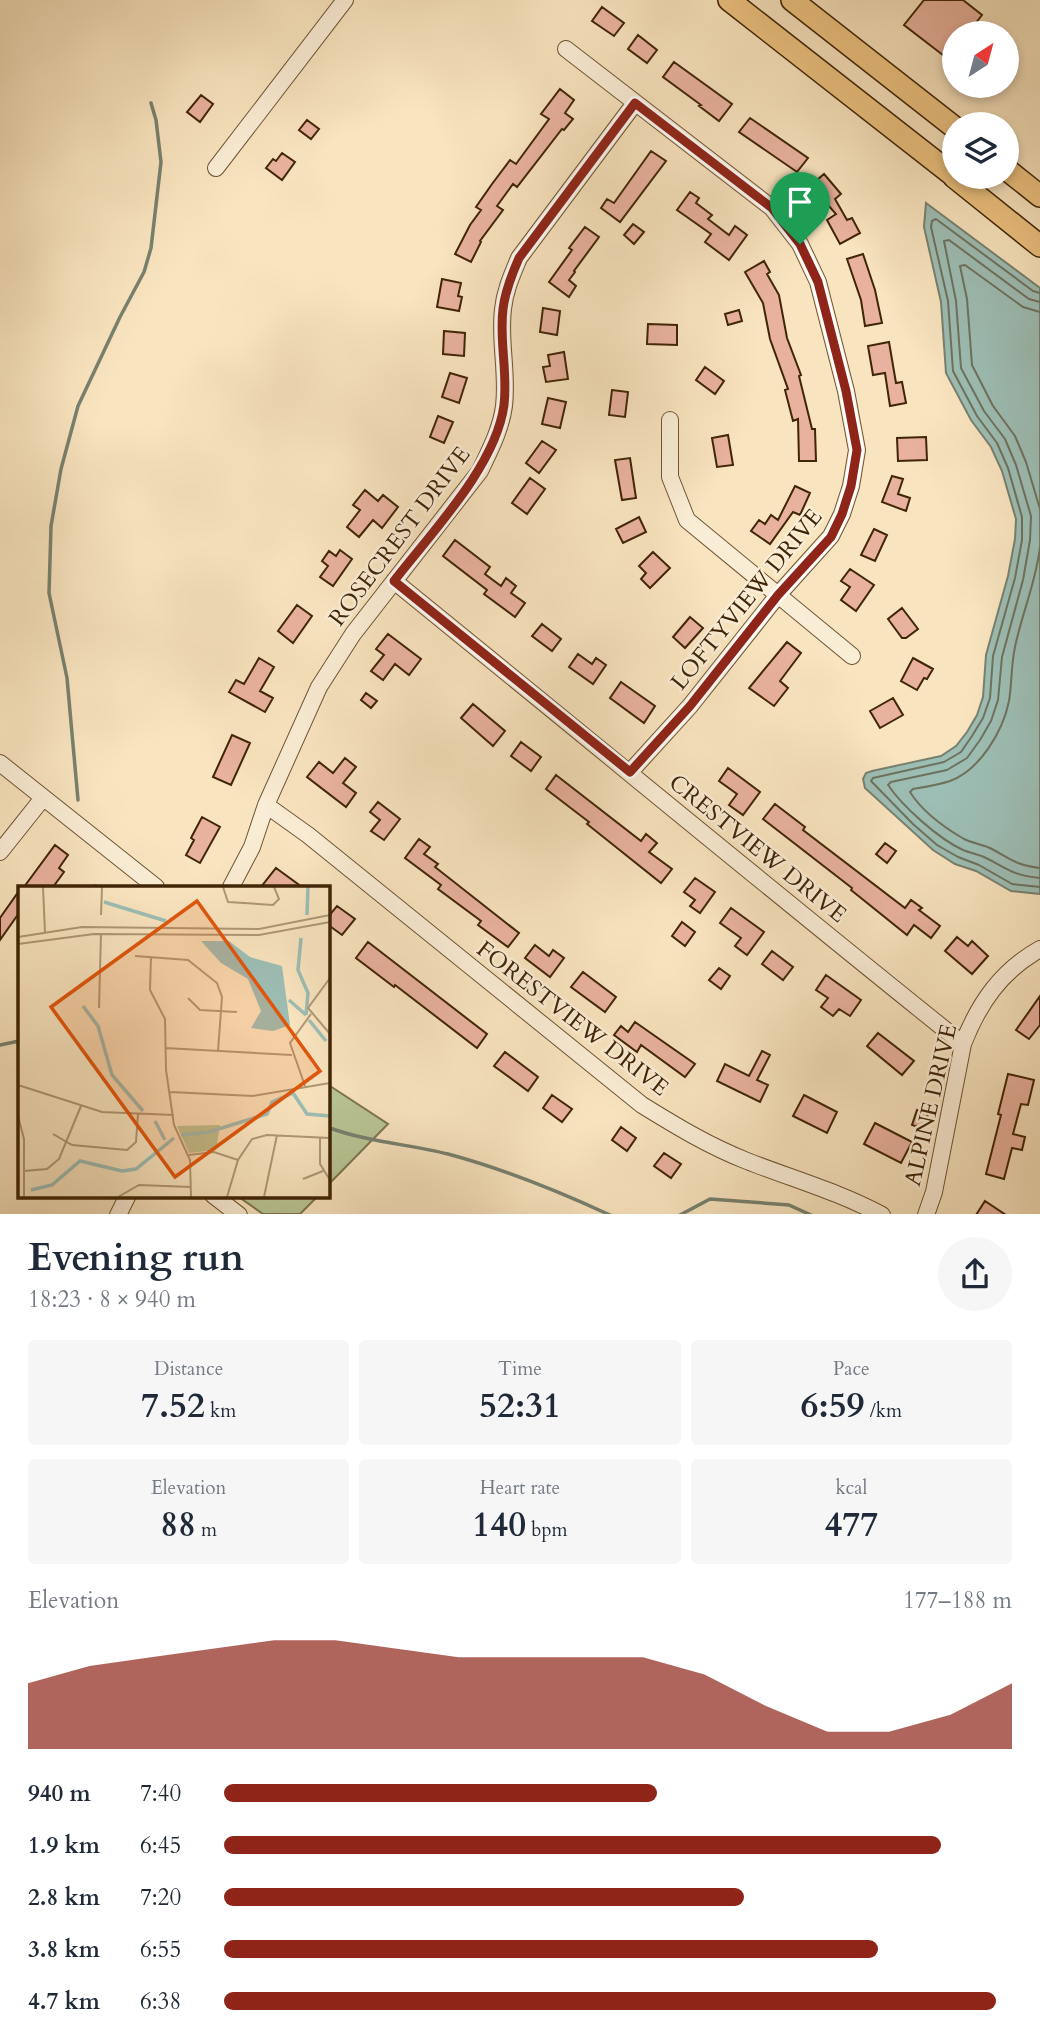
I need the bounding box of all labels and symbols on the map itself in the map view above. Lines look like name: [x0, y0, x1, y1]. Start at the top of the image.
north arrow: [942, 21, 1018, 98]
pin: [770, 172, 830, 244]
street label: ROSECREST DRIVE: [322, 440, 477, 632]
street label: LOFTYVIEW DRIVE: [664, 502, 829, 697]
street label: CRESTVIEW DRIVE: [662, 767, 853, 930]
inset map: [18, 886, 329, 1197]
street label: FORESTVIEW DRIVE: [470, 934, 675, 1103]
street label: ALPINE DRIVE: [897, 1021, 964, 1189]

